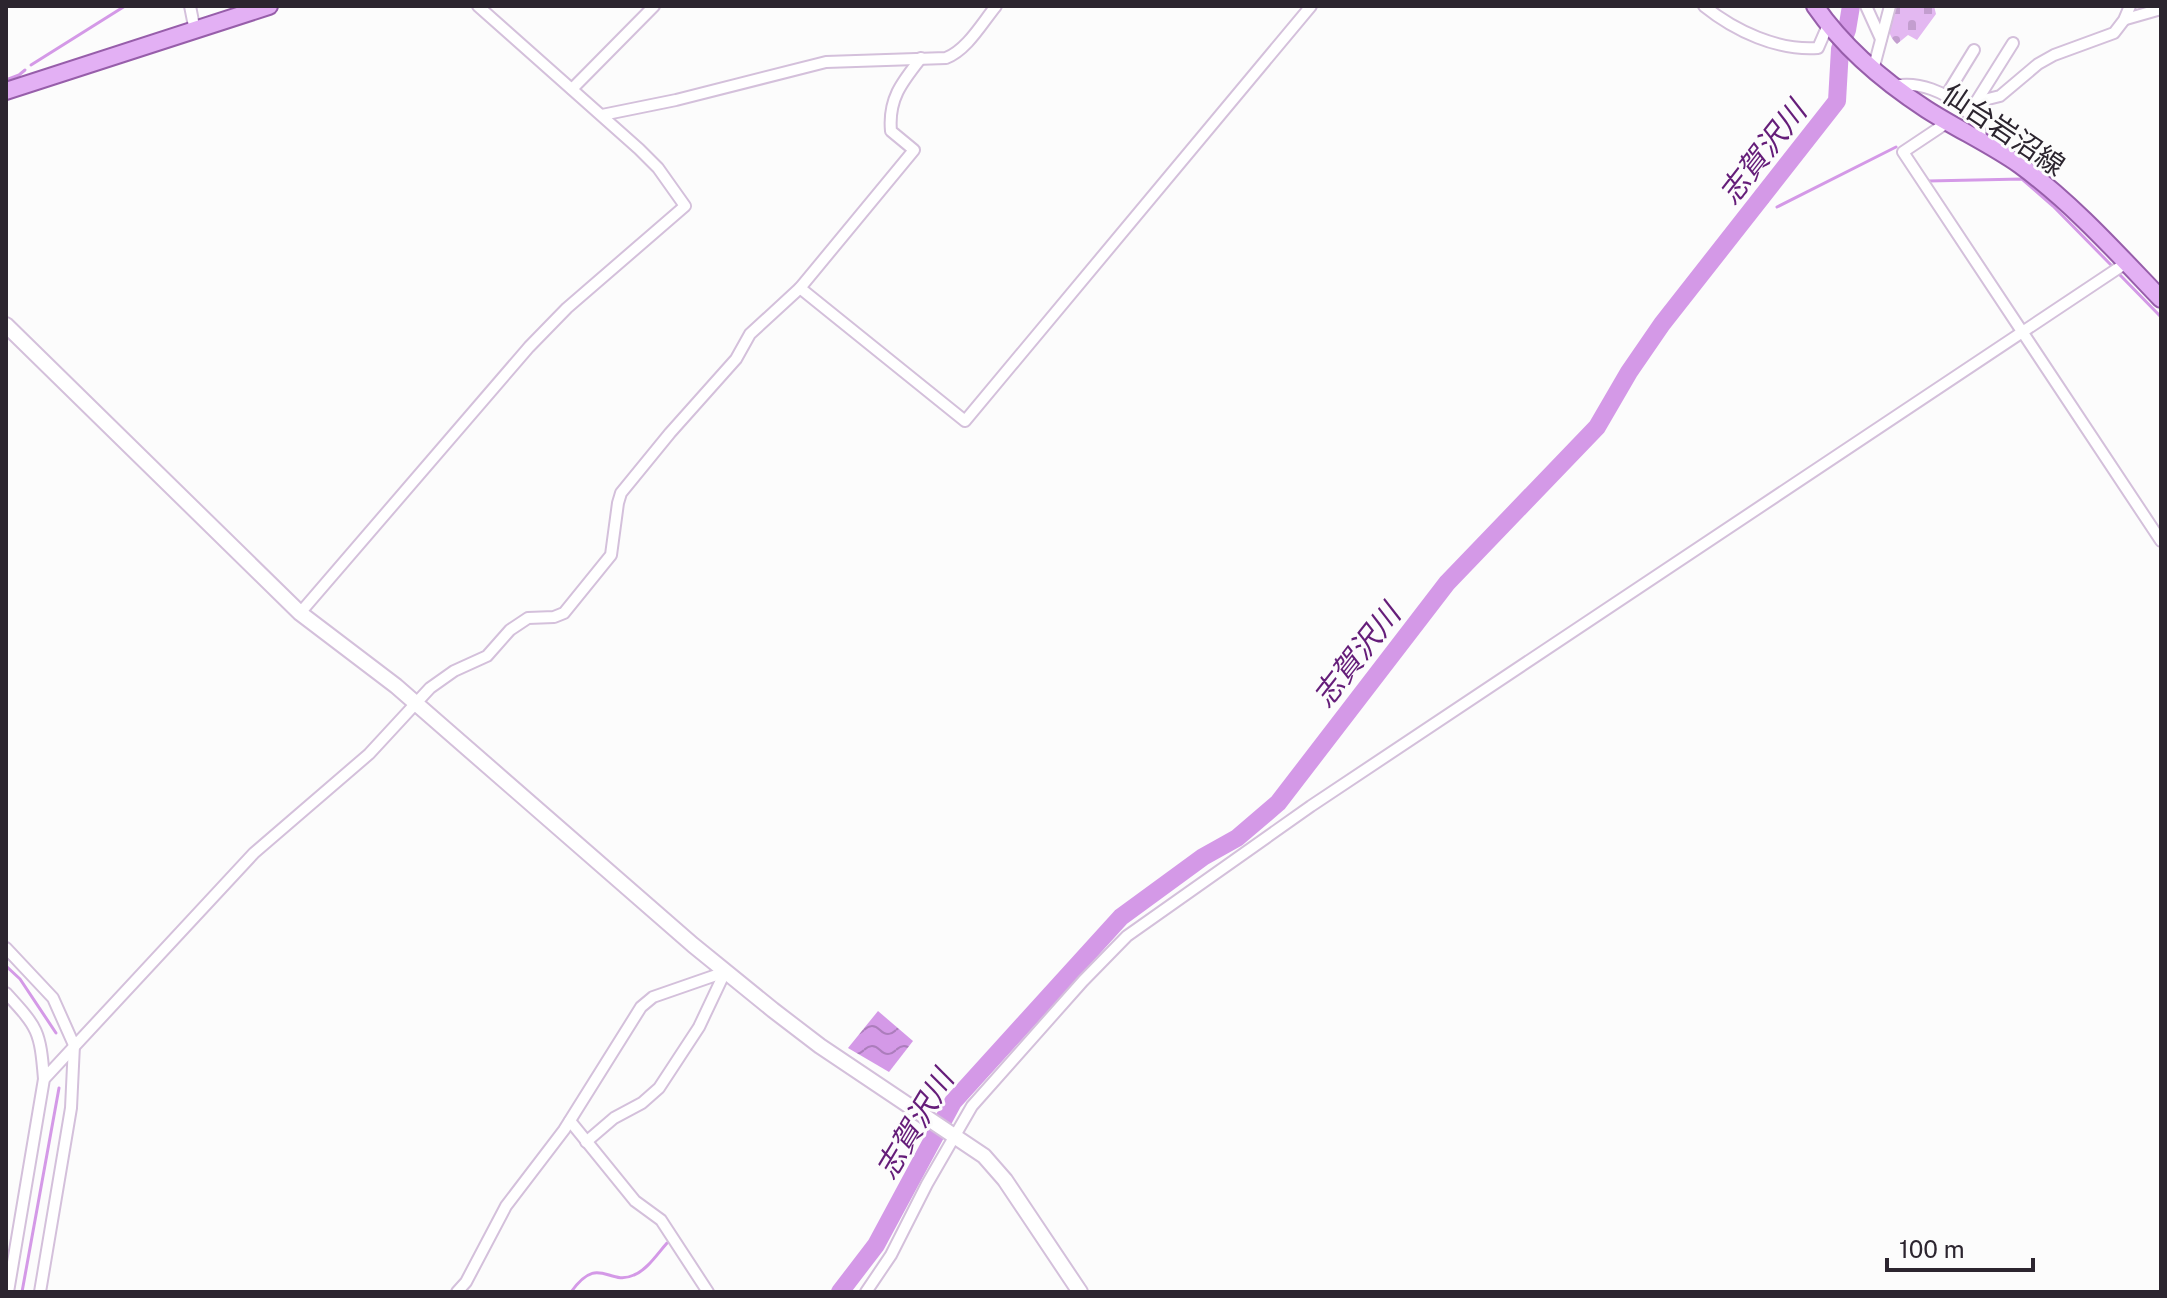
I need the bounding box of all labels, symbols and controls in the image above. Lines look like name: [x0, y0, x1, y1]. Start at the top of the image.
street label: 仙台岩沼線: [1937, 76, 2071, 182]
water label: 志賀沢川: [1711, 91, 1815, 210]
water label: 志賀沢川: [1305, 594, 1409, 713]
water label: 志賀沢川: [868, 1061, 962, 1185]
scale bar: [1887, 1222, 2033, 1272]
text: 100 m: [1899, 1235, 1965, 1263]

